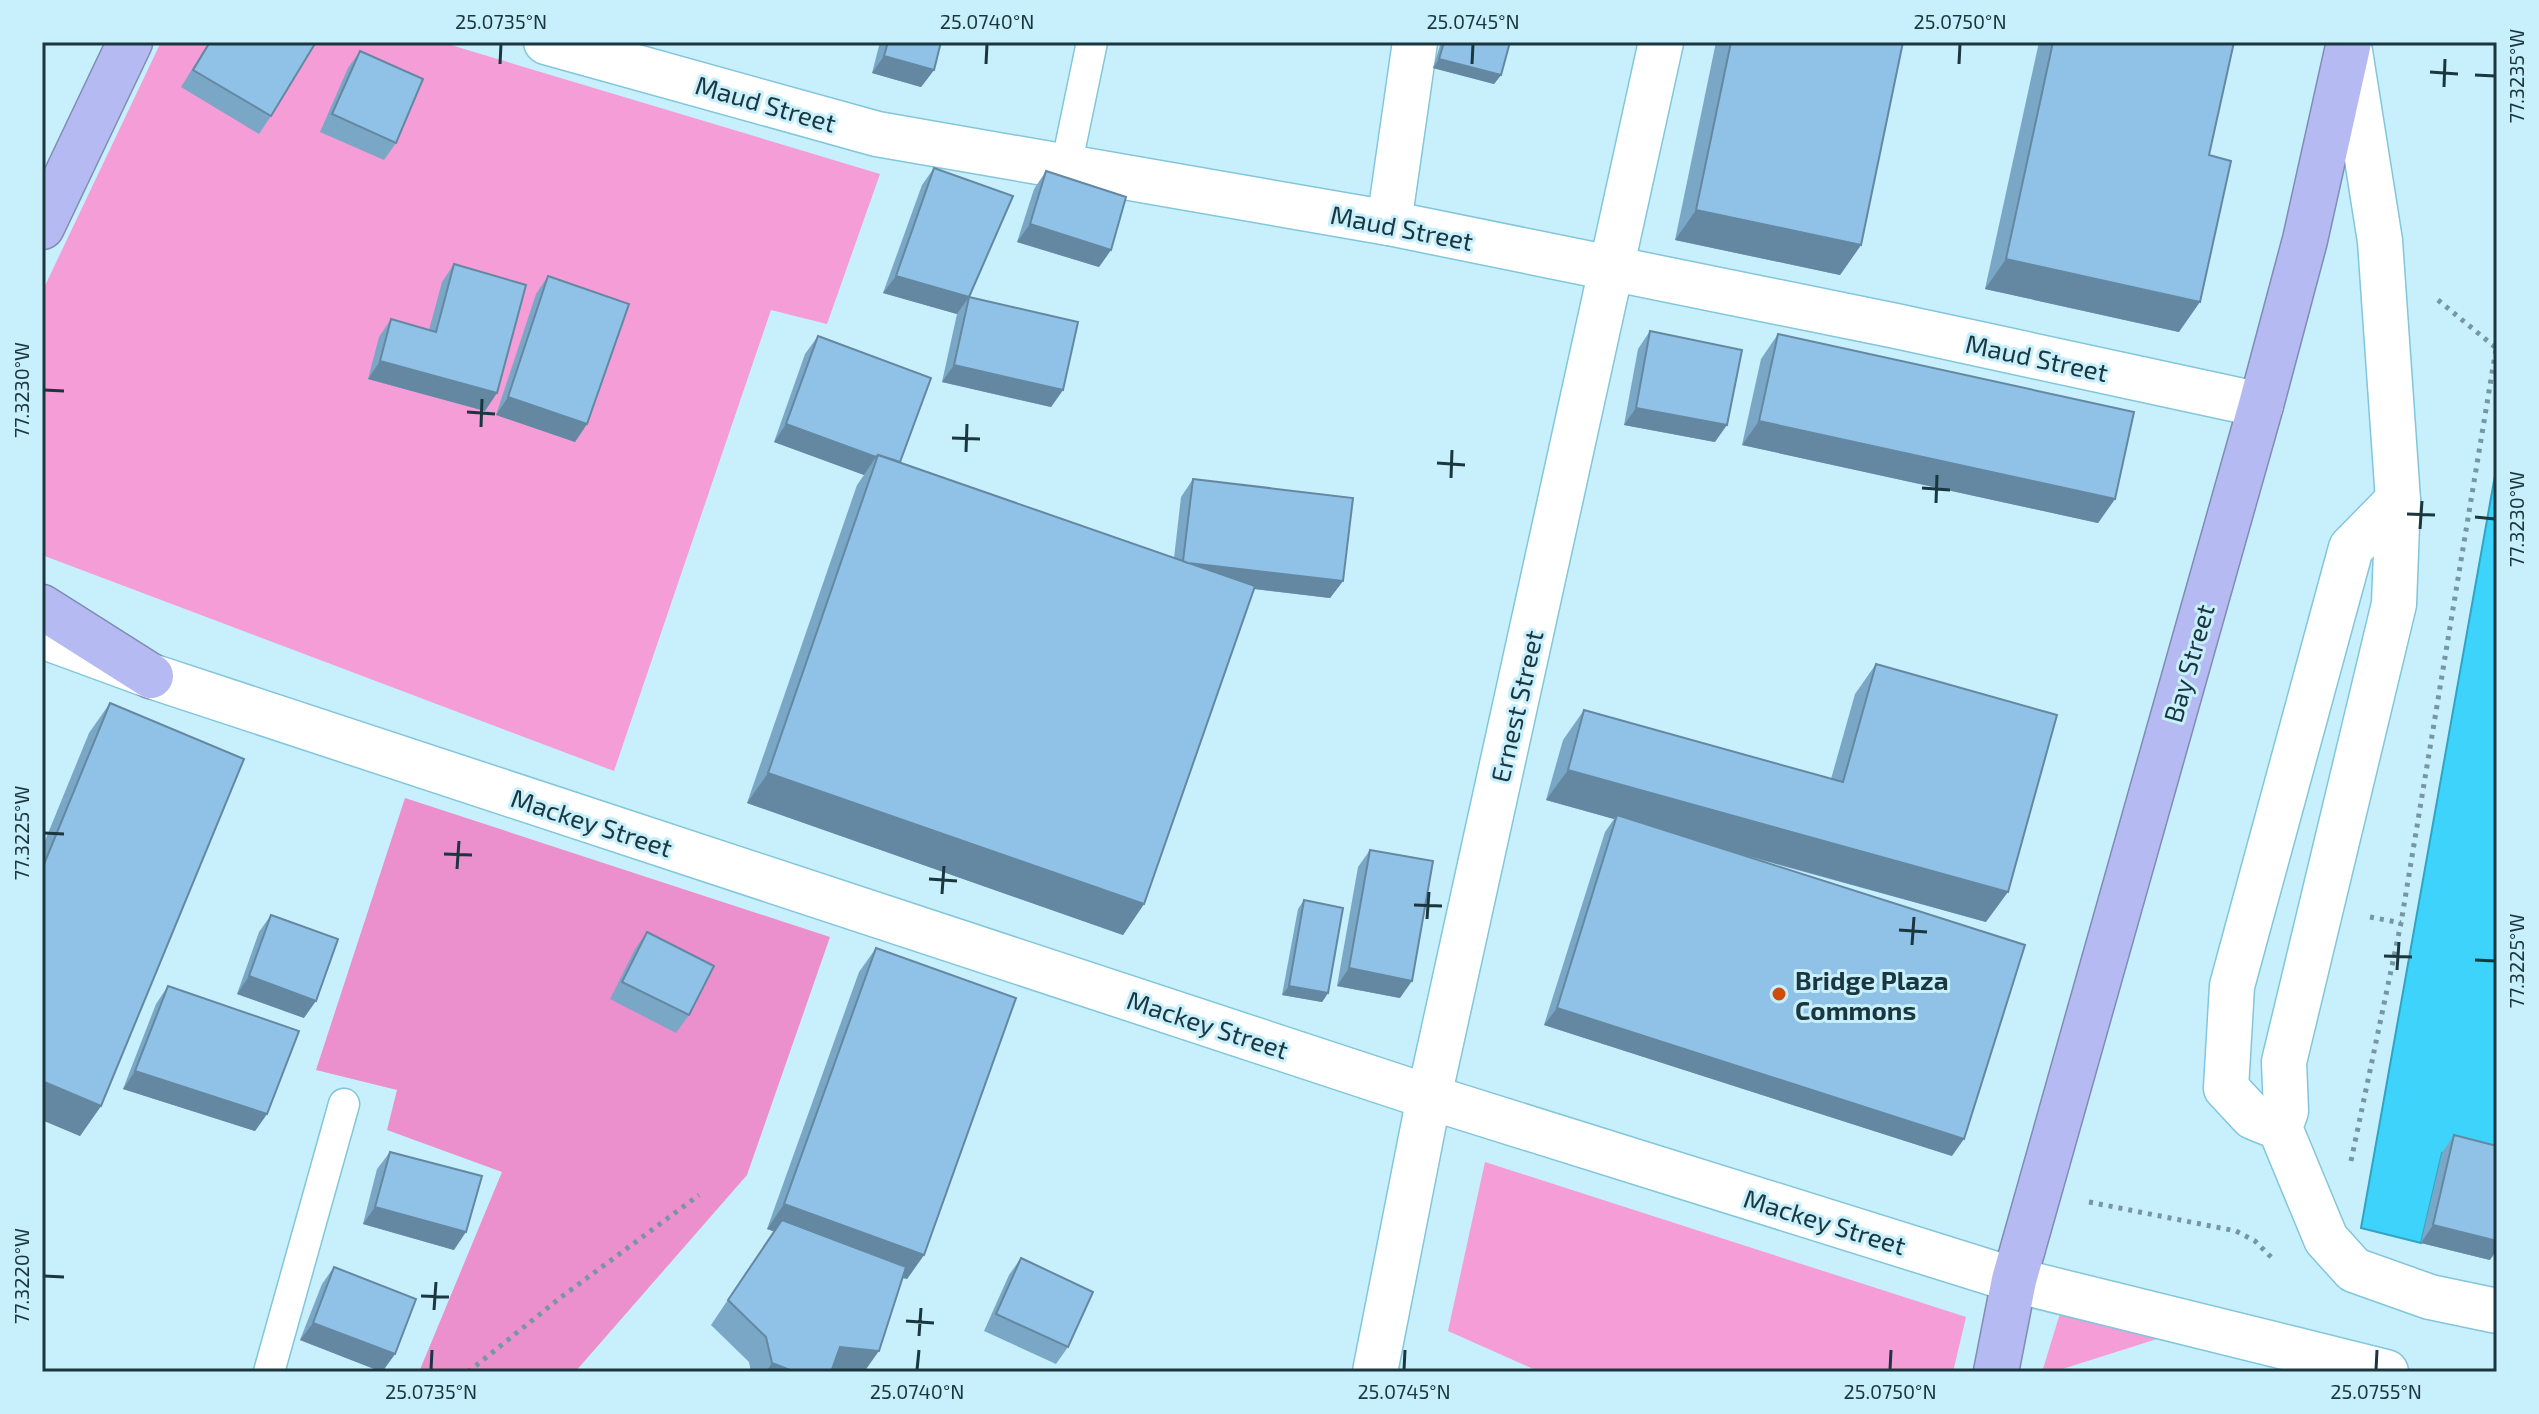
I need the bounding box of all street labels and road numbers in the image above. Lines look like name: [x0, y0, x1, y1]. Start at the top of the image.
street label: Maud Street: [692, 68, 840, 138]
street label: Maud Street: [1328, 198, 1476, 256]
street label: Maud Street: [1963, 327, 2111, 387]
street label: Bay Street: [2156, 600, 2220, 726]
street label: Ernest Street: [1483, 627, 1549, 785]
street label: Mackey Street: [507, 781, 677, 863]
street label: Mackey Street: [1123, 983, 1293, 1065]
street label: Mackey Street: [1740, 1182, 1910, 1260]

